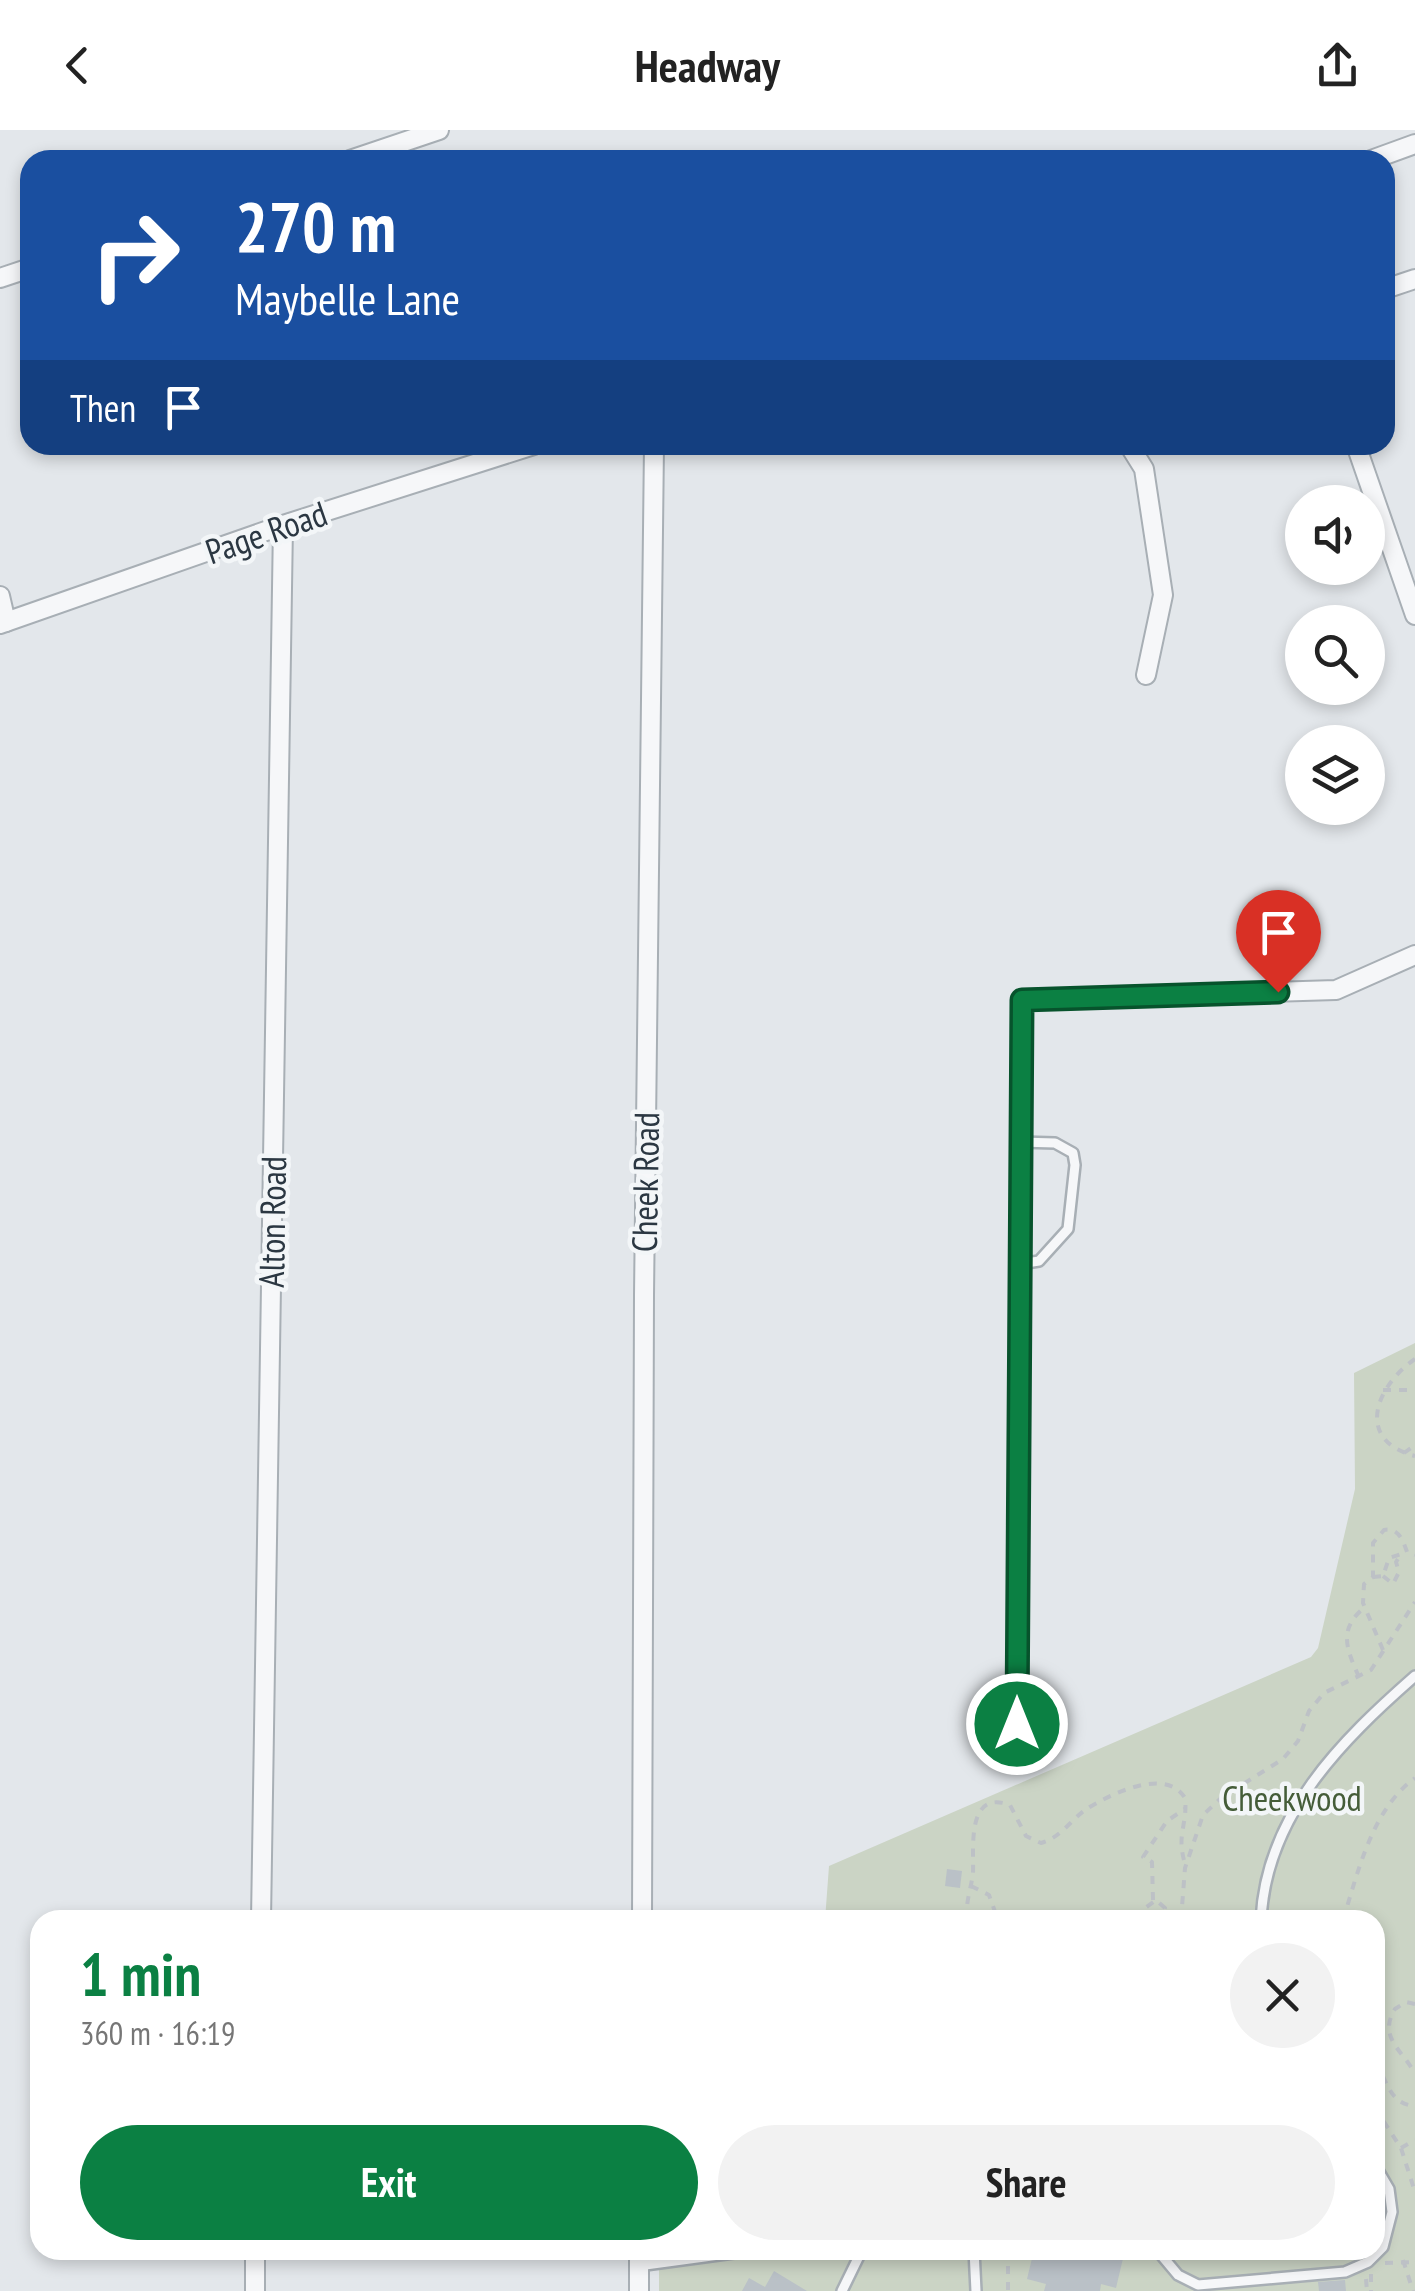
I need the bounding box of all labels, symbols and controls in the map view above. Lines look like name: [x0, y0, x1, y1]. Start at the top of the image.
text: Headway: [635, 36, 780, 94]
icon: back: [50, 38, 105, 93]
icon: share: [1310, 38, 1365, 93]
text: 270 m: [235, 181, 396, 271]
icon: right: [70, 190, 200, 320]
text: Maybelle Lane: [235, 269, 460, 327]
icon: arrive: [156, 380, 211, 435]
text: Then: [70, 383, 136, 432]
map controls: [1285, 485, 1385, 825]
button: sound: [1285, 485, 1385, 585]
street label: Page Road: [199, 490, 333, 574]
button: search: [1285, 605, 1385, 705]
button: layers: [1285, 725, 1385, 825]
pin: [1236, 890, 1321, 993]
icon: arrive: [1251, 905, 1306, 960]
street label: Cheek Road: [621, 1112, 669, 1252]
street label: Alton Road: [248, 1156, 296, 1288]
position arrow: [965, 1672, 1069, 1776]
park label: Cheekwood: [1222, 1775, 1362, 1821]
text: 1 min: [80, 1935, 201, 2013]
button: close: [1230, 1943, 1335, 2048]
text: 360 m · 16:19: [80, 2012, 235, 2054]
button: Exit: [80, 2125, 698, 2240]
button: Share: [718, 2125, 1335, 2240]

